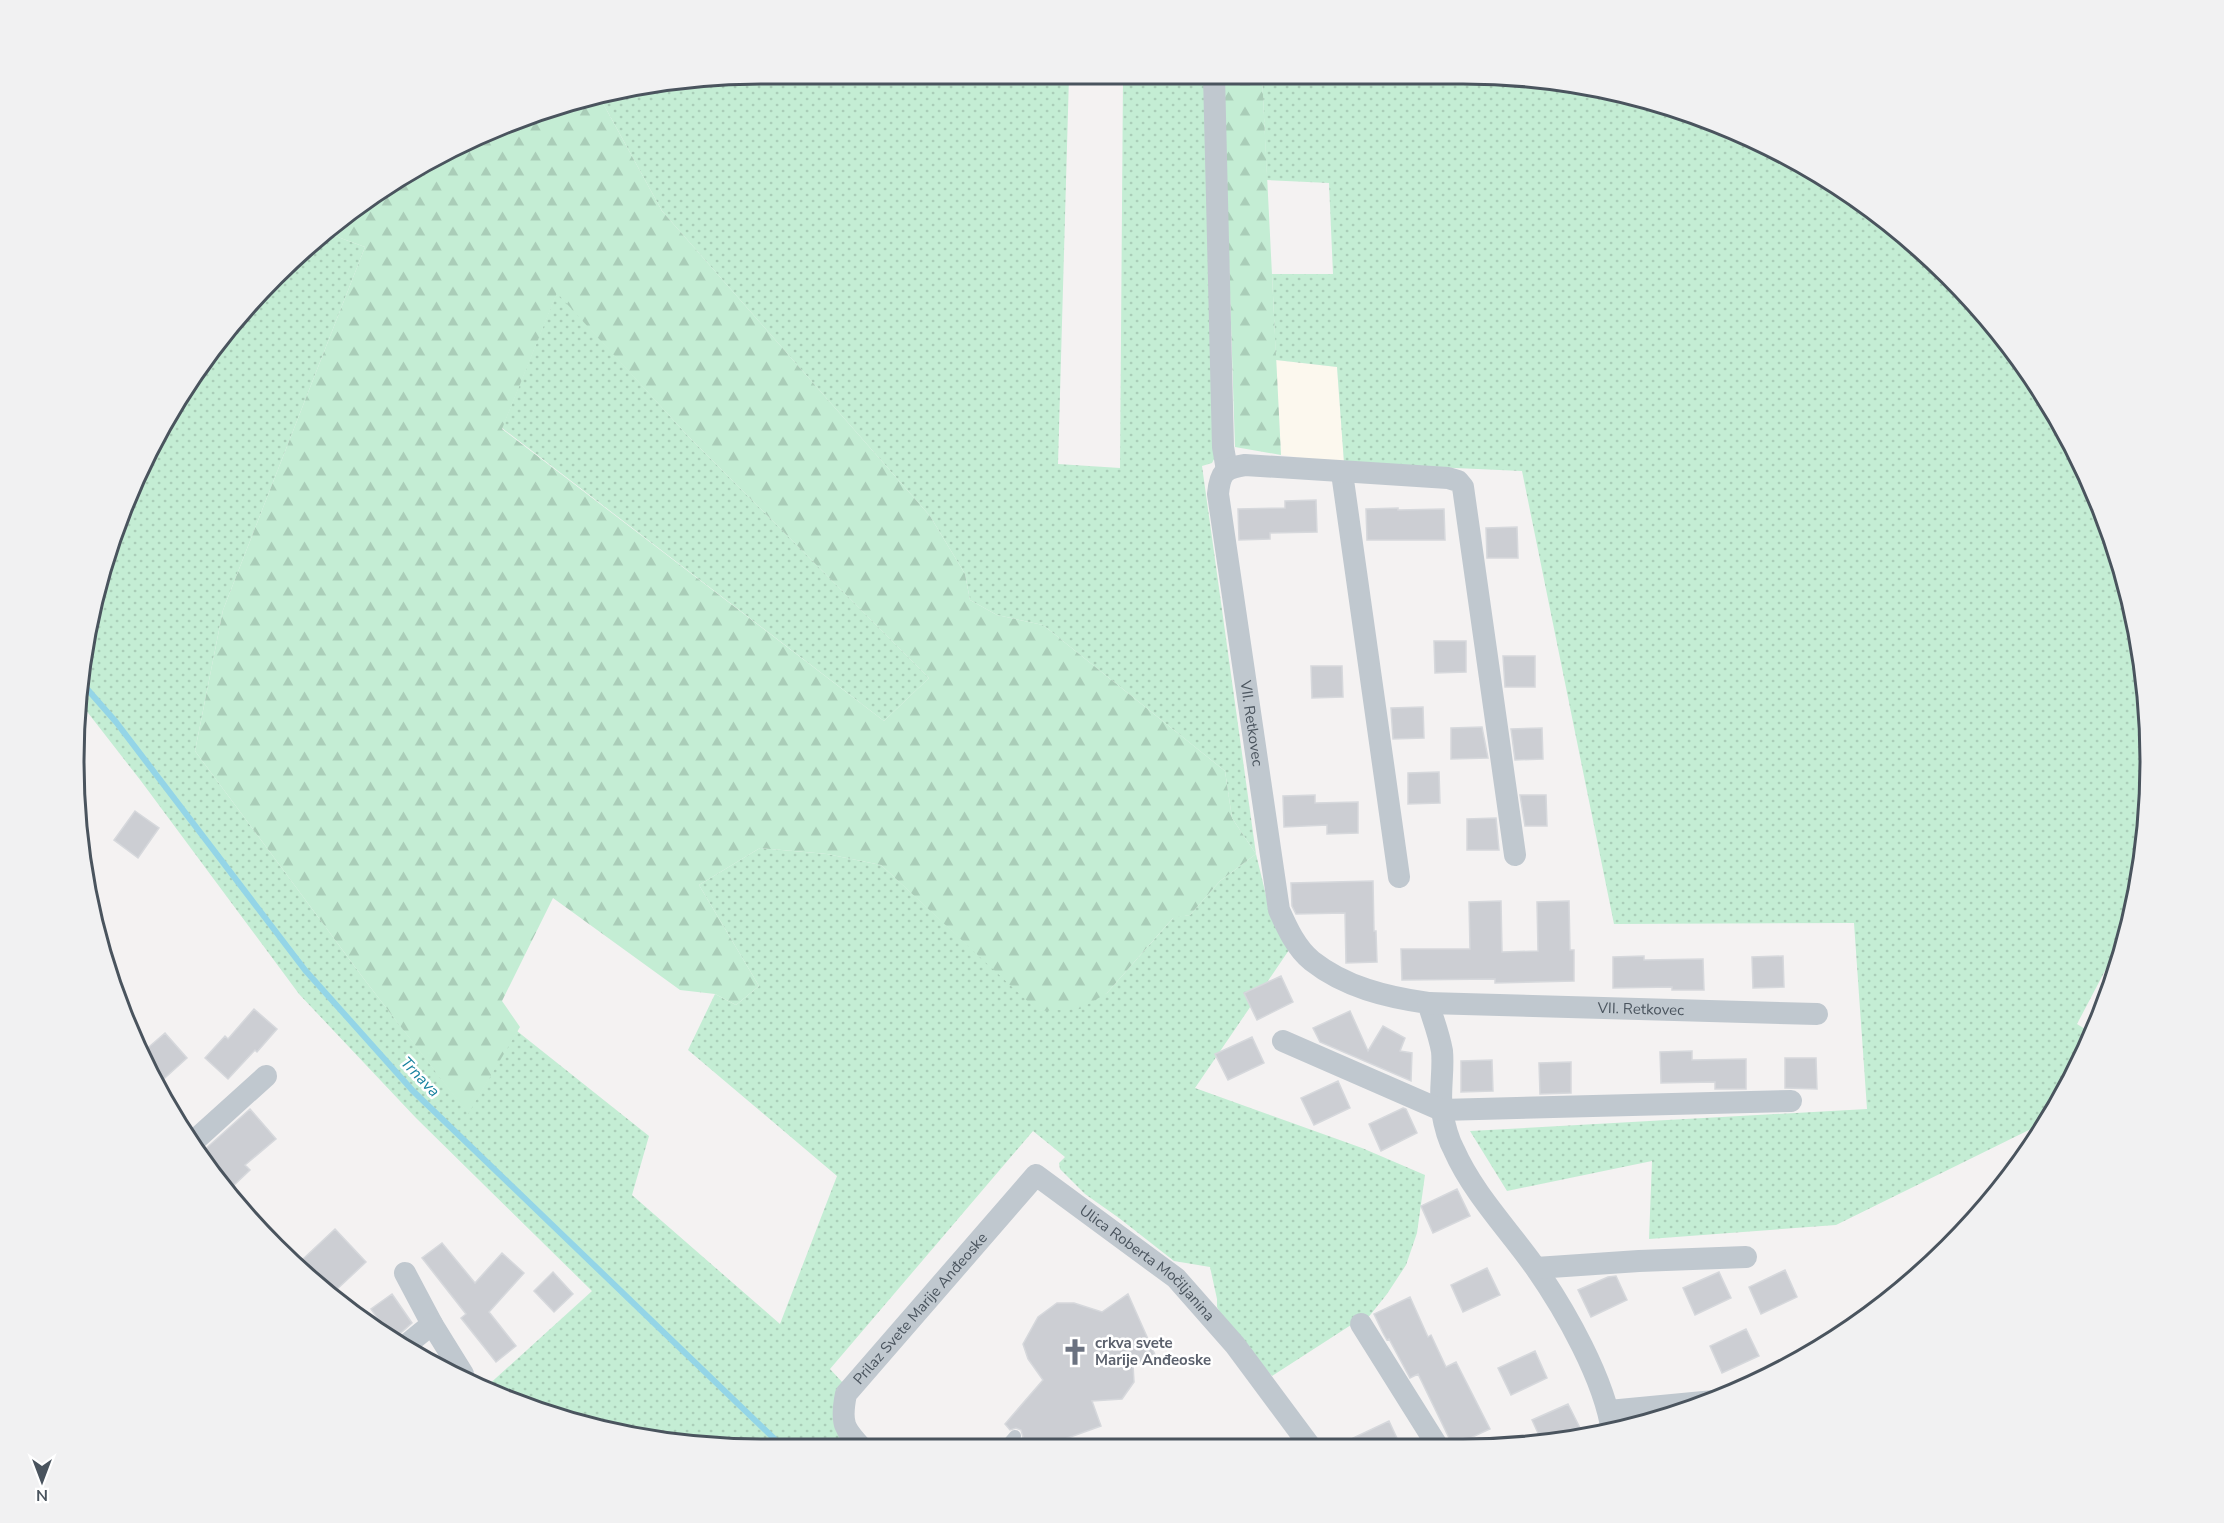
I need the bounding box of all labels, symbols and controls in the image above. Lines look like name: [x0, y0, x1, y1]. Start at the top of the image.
street label: VII. Retkovec: [1235, 678, 1268, 768]
street label: VII. Retkovec: [1596, 998, 1685, 1020]
water label: Trnava: [395, 1052, 445, 1102]
street label: Ulica Roberta Močiljanina: [1076, 1200, 1219, 1325]
street label: Prilaz Svete Marije Anđeoske: [849, 1228, 992, 1389]
place label: crkva svete Marije Anđeoske: [1095, 1333, 1211, 1370]
church icon: crkva svete Marije Anđeoske: [1060, 1337, 1090, 1367]
north arrow: [12, 1451, 72, 1511]
text: N: [36, 1484, 48, 1506]

